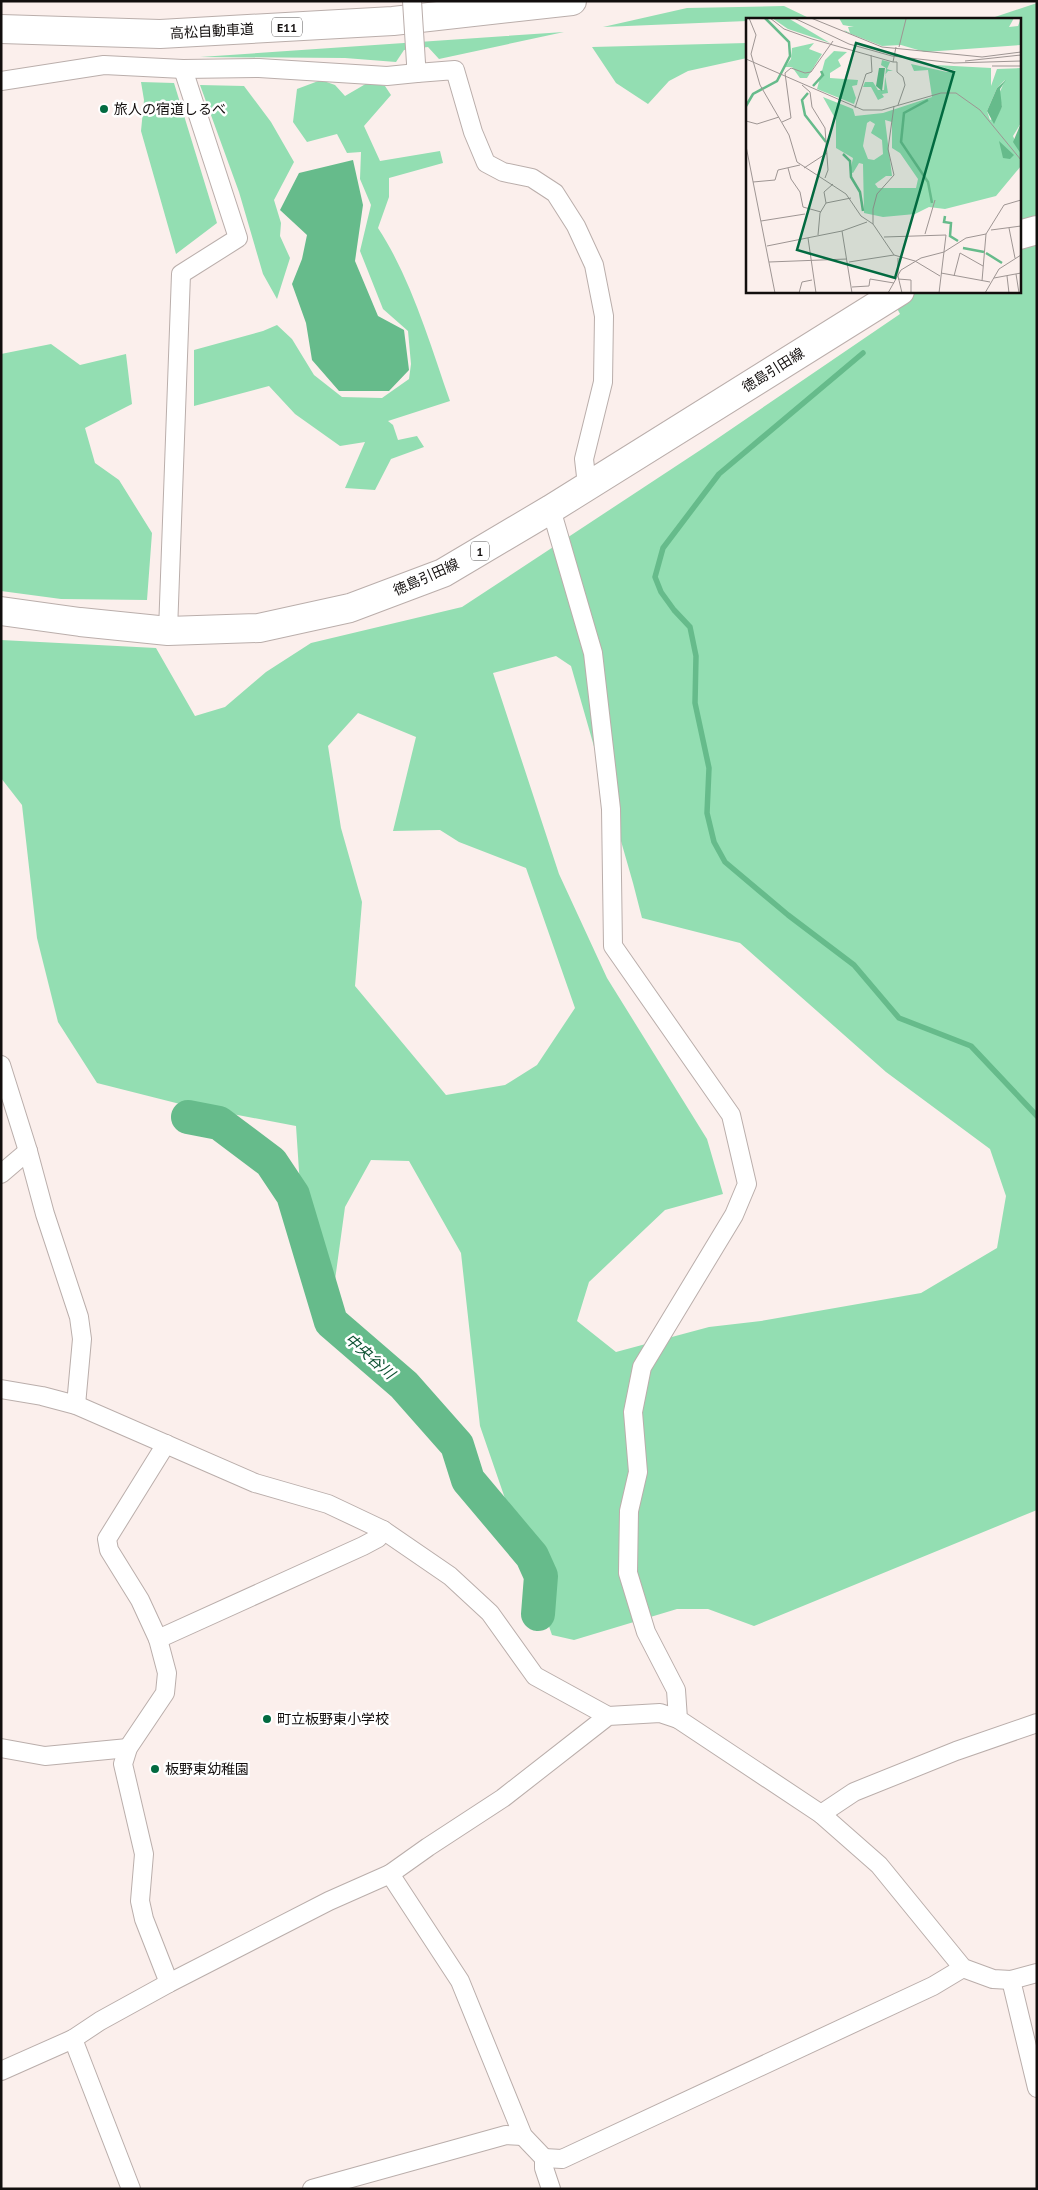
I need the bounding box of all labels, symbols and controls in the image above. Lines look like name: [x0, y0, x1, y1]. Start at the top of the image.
road number: E11: [272, 18, 302, 36]
inset map: [746, 18, 1020, 292]
street label: 高松自動車道: [170, 20, 254, 42]
place label: 旅人の宿道しるべ: [114, 100, 226, 118]
marker: 旅人の宿道しるべ: [98, 103, 110, 115]
street label: 徳島引田線: [739, 344, 807, 396]
road number: 1: [471, 542, 489, 560]
street label: 徳島引田線: [390, 555, 462, 599]
water label: 中央谷川: [341, 1329, 400, 1384]
place label: 町立板野東小学校: [277, 1710, 389, 1728]
marker: 町立板野東小学校: [261, 1713, 273, 1725]
place label: 板野東幼稚園: [165, 1760, 249, 1778]
marker: 板野東幼稚園: [149, 1763, 161, 1775]

